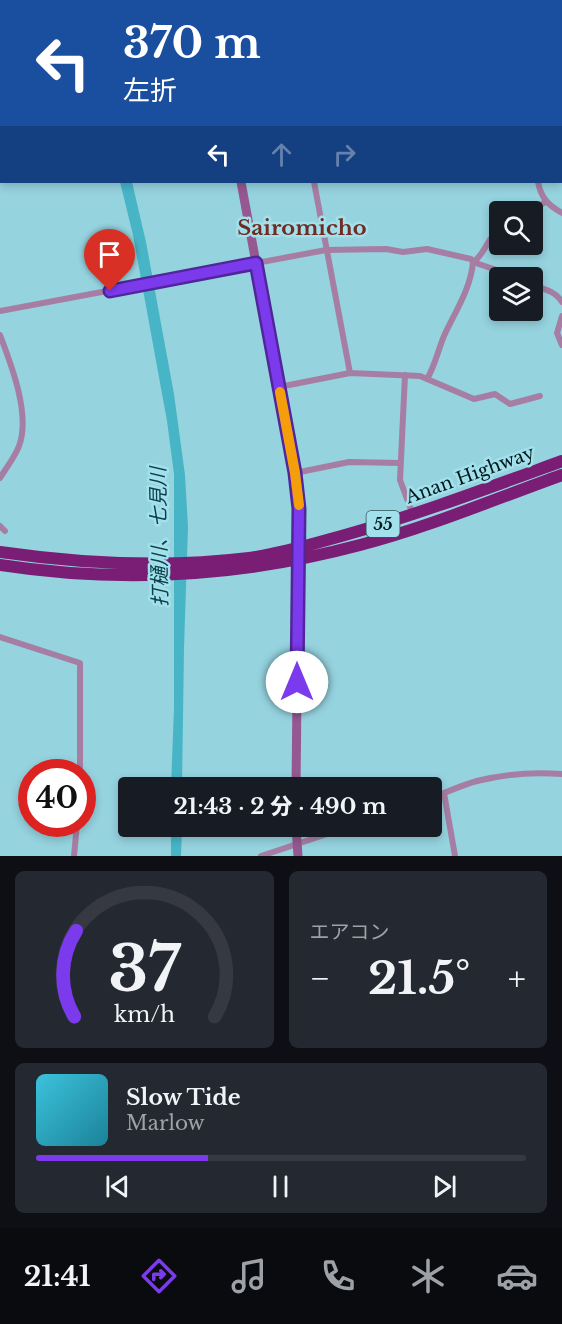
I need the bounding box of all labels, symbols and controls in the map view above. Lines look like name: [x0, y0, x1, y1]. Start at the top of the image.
text: 370 m: [123, 17, 261, 69]
icon: left: [24, 24, 102, 102]
text: 左折: [123, 74, 177, 107]
icon: left: [202, 138, 235, 171]
icon: ahead: [265, 138, 298, 171]
icon: right: [328, 138, 361, 171]
map controls: [489, 201, 543, 321]
button: search: [489, 201, 543, 255]
district label: Sairomicho: [237, 215, 367, 241]
pin: [84, 229, 135, 291]
icon: arrive: [93, 238, 126, 271]
button: layers: [489, 267, 543, 321]
street label: Anan Highway: [402, 441, 538, 509]
water label: 打樋川、七見川: [146, 465, 172, 607]
road number: 55: [366, 511, 400, 537]
position arrow: [265, 650, 329, 714]
speed limit sign: 40: [18, 759, 96, 837]
text: 21:43 · 2 分 · 490 m: [174, 793, 386, 820]
text: エアコン: [310, 920, 390, 944]
text: 37: [108, 930, 181, 1008]
text: 21.5°: [368, 950, 470, 1006]
text: −: [310, 958, 330, 999]
text: +: [508, 958, 526, 999]
text: km/h: [114, 1001, 175, 1028]
text: Slow Tide: [126, 1084, 241, 1111]
text: Marlow: [126, 1111, 205, 1135]
icon: previous: [101, 1170, 134, 1203]
icon: pause: [264, 1170, 297, 1203]
icon: next: [428, 1170, 461, 1203]
icon: directions: [138, 1255, 180, 1297]
icon: music: [228, 1255, 270, 1297]
icon: phone: [317, 1255, 359, 1297]
icon: climate: [407, 1255, 449, 1297]
icon: car: [496, 1255, 538, 1297]
text: 21:41: [24, 1260, 90, 1293]

